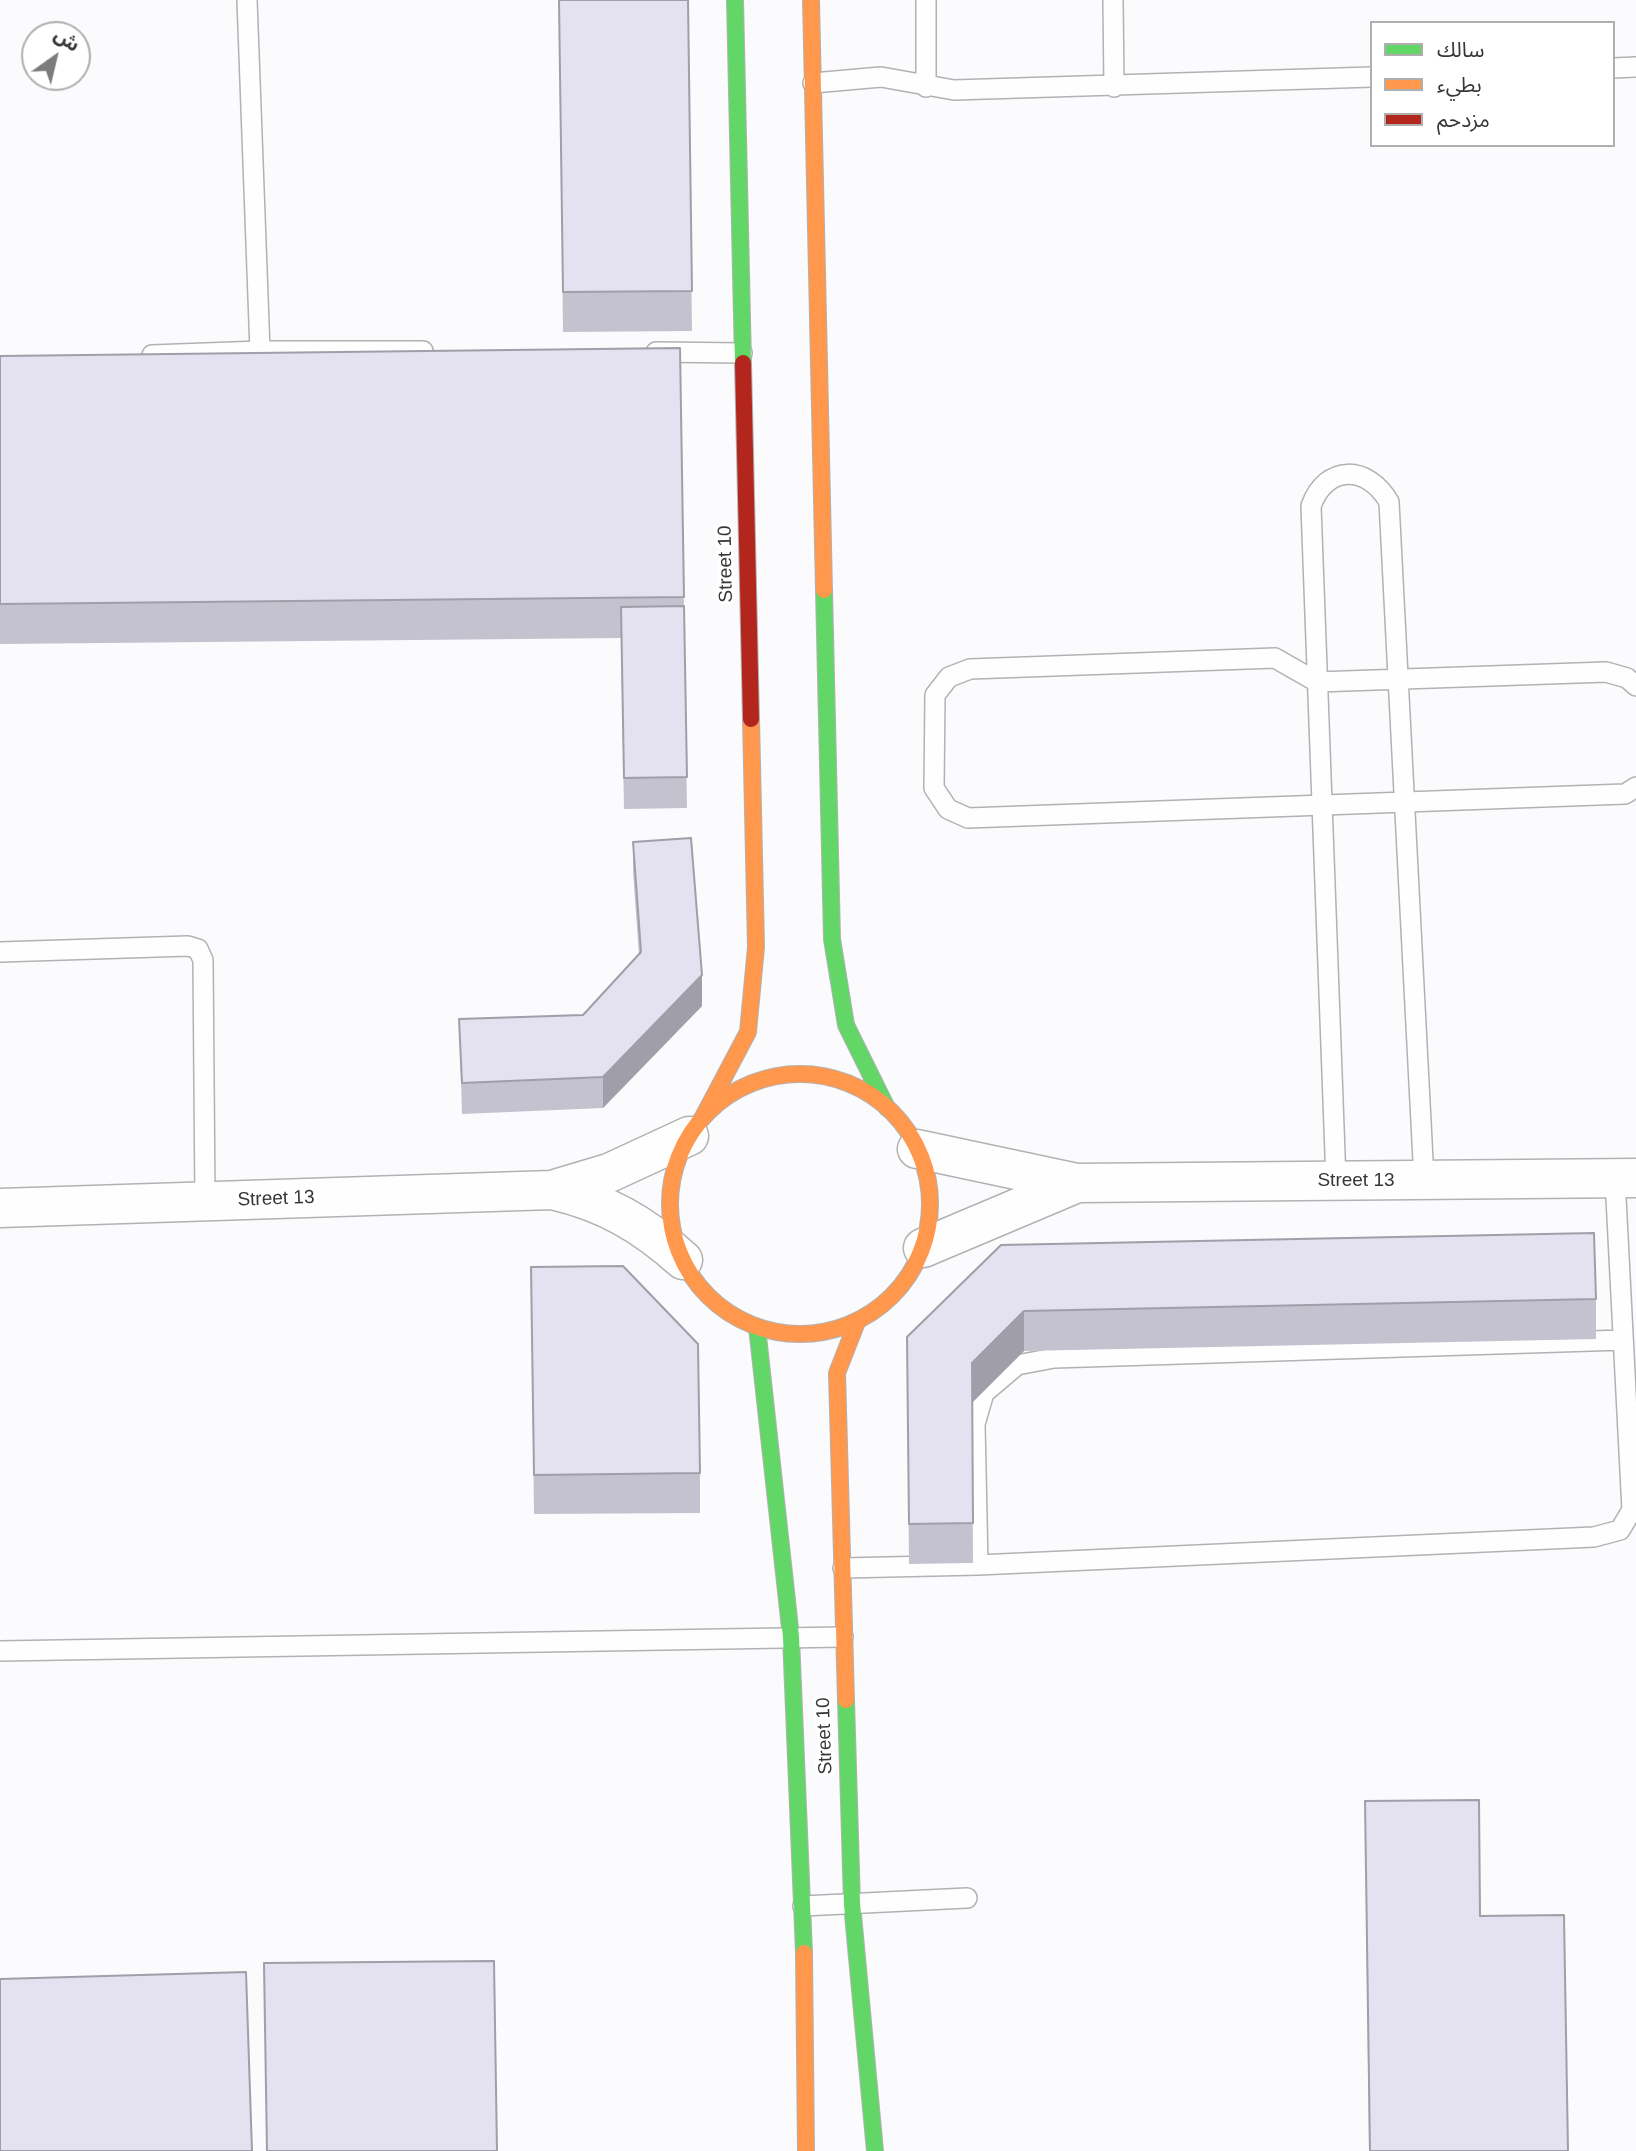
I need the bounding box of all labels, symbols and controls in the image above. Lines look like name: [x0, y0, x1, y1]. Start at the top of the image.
north arrow: [21, 21, 91, 91]
legend: [1370, 21, 1615, 147]
text: ش: [50, 24, 84, 56]
text: سالك: [1437, 38, 1484, 61]
text: بطيء: [1437, 73, 1482, 96]
text: مزدحم: [1437, 108, 1490, 131]
street label: Street 10: [714, 525, 738, 603]
street label: Street 13: [1317, 1170, 1395, 1192]
street label: Street 13: [237, 1186, 315, 1212]
street label: Street 10: [812, 1697, 838, 1775]

